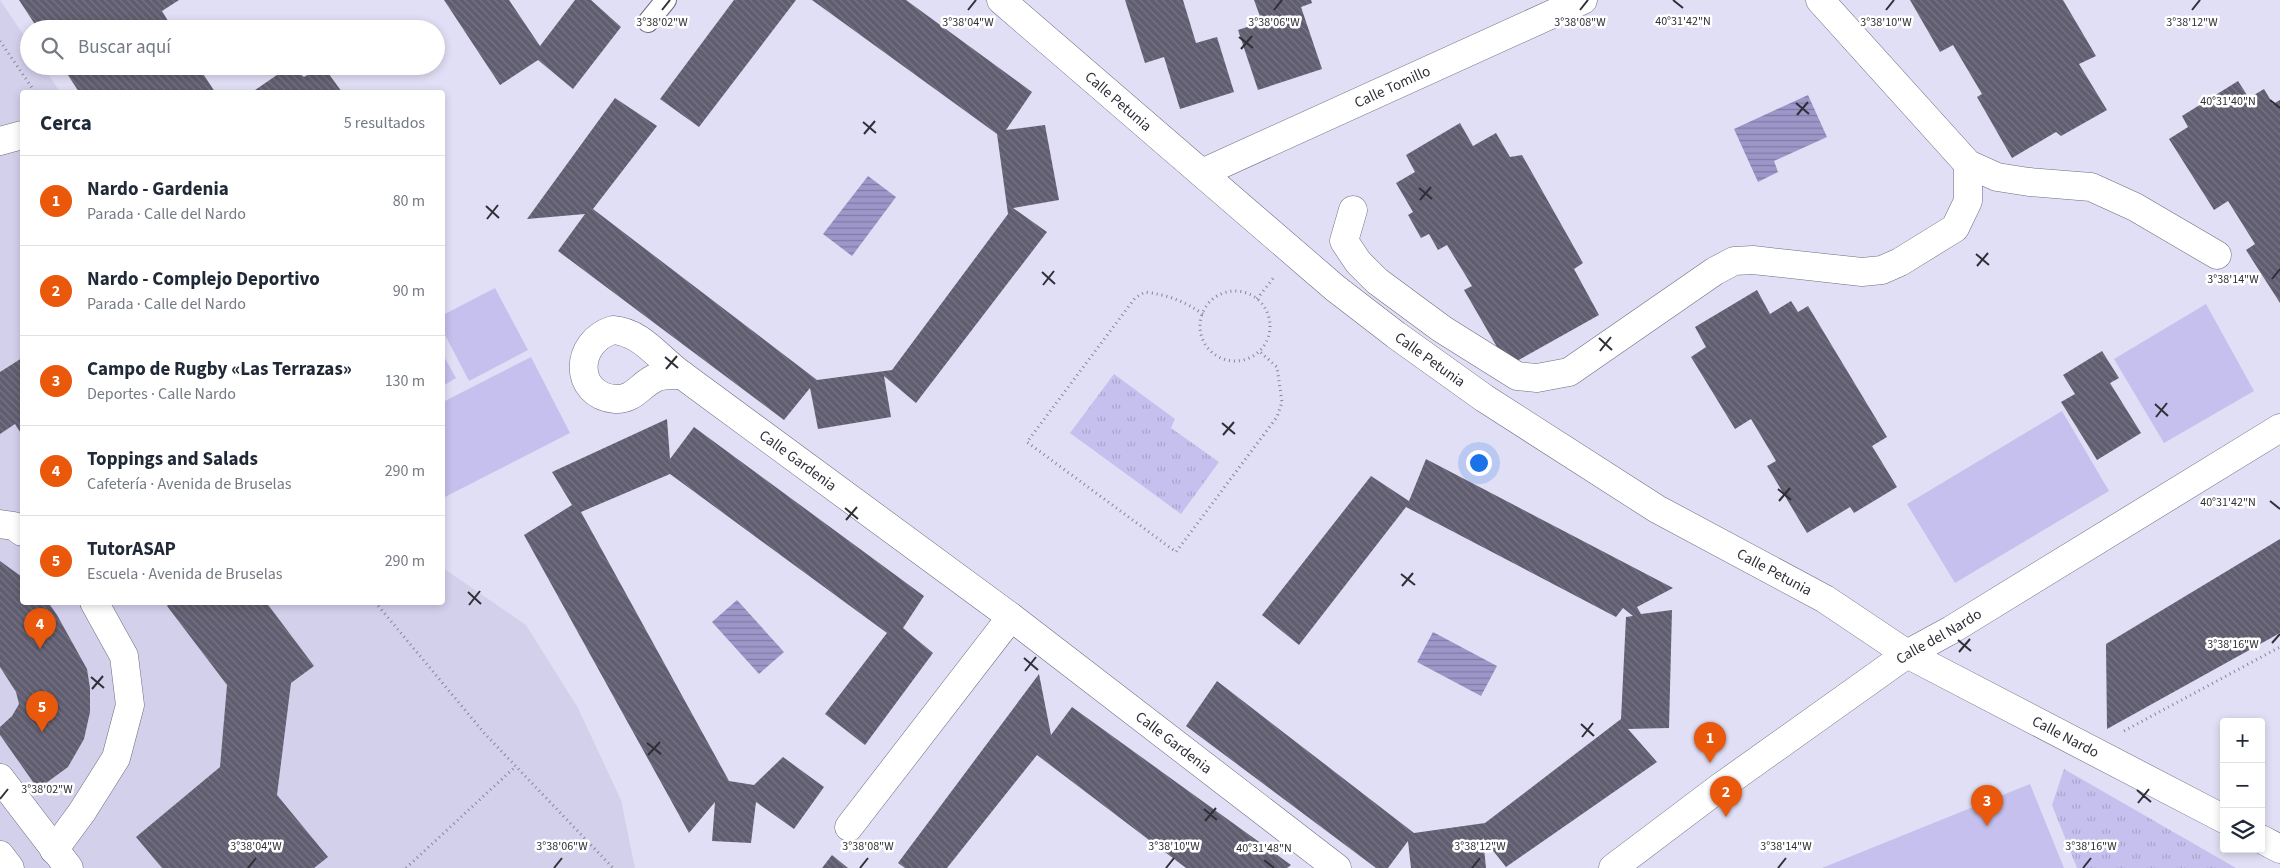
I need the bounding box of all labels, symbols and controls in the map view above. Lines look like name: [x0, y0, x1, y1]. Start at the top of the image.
text: 40°31'42"N: [1655, 13, 1711, 30]
text: 3°38'02"W: [636, 14, 688, 31]
text: 3°38'04"W: [942, 14, 994, 31]
text: 3°38'06"W: [1248, 14, 1300, 31]
text: 3°38'08"W: [1554, 14, 1606, 31]
text: 3°38'10"W: [1860, 14, 1912, 31]
text: 3°38'12"W: [2166, 14, 2218, 31]
search box: [20, 20, 445, 75]
icon: search: [38, 34, 66, 62]
text: Buscar aquí: [78, 34, 171, 61]
street label: Calle Tomillo: [1351, 61, 1434, 113]
street label: Calle Petunia: [1080, 67, 1156, 136]
text: 40°31'40"N: [2200, 93, 2256, 110]
text: Cerca: [40, 108, 92, 138]
text: 5 resultados: [344, 112, 425, 134]
text: Nardo - Gardenia: [87, 176, 229, 203]
text: 1: [52, 190, 60, 212]
text: 80 m: [393, 190, 425, 212]
text: Parada · Calle del Nardo: [87, 203, 246, 225]
text: Nardo - Complejo Deportivo: [87, 266, 320, 293]
text: 3°38'14"W: [2207, 271, 2259, 288]
text: 2: [52, 280, 60, 302]
text: 90 m: [393, 280, 425, 302]
text: Parada · Calle del Nardo: [87, 293, 246, 315]
street label: Calle Petunia: [1390, 327, 1469, 392]
text: Campo de Rugby «Las Terrazas»: [87, 356, 352, 383]
text: 3: [52, 370, 60, 392]
text: 130 m: [385, 370, 425, 392]
text: Deportes · Calle Nardo: [87, 383, 236, 405]
street label: Calle Gardenia: [755, 425, 841, 496]
text: Toppings and Salads: [87, 446, 258, 473]
your location: [1466, 450, 1492, 476]
text: 4: [52, 460, 60, 482]
text: 290 m: [385, 460, 425, 482]
text: Cafetería · Avenida de Bruselas: [87, 473, 291, 495]
text: 40°31'42"N: [2200, 494, 2256, 511]
text: TutorASAP: [87, 536, 176, 563]
street label: Calle Petunia: [1733, 544, 1815, 601]
text: 5: [52, 550, 60, 572]
text: 290 m: [385, 550, 425, 572]
text: Escuela · Avenida de Bruselas: [87, 563, 283, 585]
street label: Calle del Nardo: [1892, 604, 1986, 670]
pin: 4: [24, 608, 56, 649]
text: 3°38'16"W: [2207, 636, 2259, 653]
pin: 5: [26, 691, 58, 732]
street label: Calle Gardenia: [1131, 707, 1216, 779]
street label: Calle Nardo: [2028, 711, 2103, 763]
map controls: [2220, 718, 2265, 853]
button: +: [2220, 718, 2265, 763]
pin: 1: [1694, 722, 1726, 763]
button: −: [2220, 763, 2265, 808]
pin: 2: [1710, 776, 1742, 817]
text: 3°38'02"W: [21, 781, 73, 798]
pin: 3: [1971, 785, 2003, 826]
button: layers: [2220, 808, 2265, 853]
text: 3°38'04"W: [230, 838, 282, 855]
text: 3°38'06"W: [536, 838, 588, 855]
text: 3°38'08"W: [842, 838, 894, 855]
text: 3°38'10"W: [1148, 838, 1200, 855]
text: 3°38'12"W: [1454, 838, 1506, 855]
text: 3°38'14"W: [1760, 838, 1812, 855]
text: 3°38'16"W: [2065, 838, 2117, 855]
text: 40°31'48"N: [1236, 840, 1292, 857]

